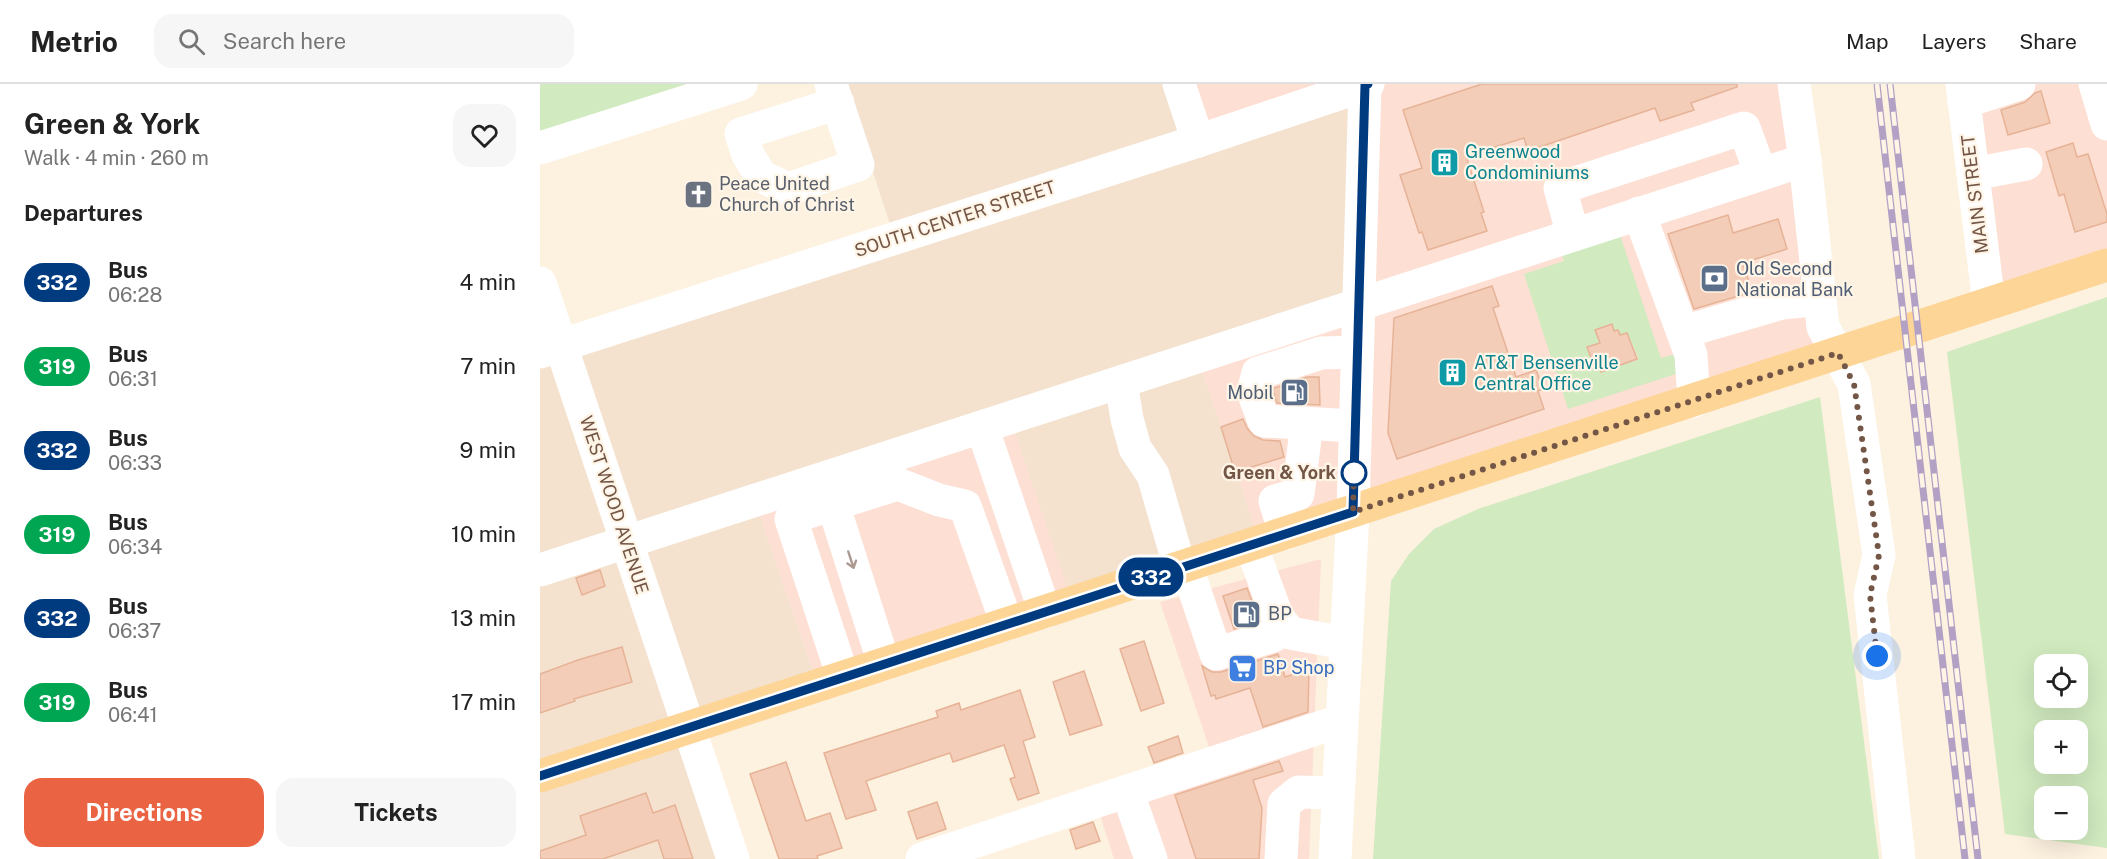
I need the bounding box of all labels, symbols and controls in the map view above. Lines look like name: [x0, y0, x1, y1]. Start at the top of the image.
search box: [154, 14, 574, 68]
text: Metrio: [30, 25, 118, 58]
icon: search: [175, 25, 208, 58]
text: Search here: [223, 28, 346, 54]
text: Map: [1846, 29, 1889, 54]
text: Layers: [1922, 29, 1986, 54]
text: Share: [2019, 29, 2077, 54]
button: heart: [453, 104, 516, 167]
text: Green & York: [24, 107, 200, 140]
street label: MAIN STREET: [1957, 133, 1992, 255]
place label: Greenwood Condominiums: [1465, 141, 1589, 183]
text: Walk · 4 min · 260 m: [24, 146, 209, 170]
building icon: Greenwood Condominiums: [1428, 146, 1460, 178]
place label: Peace United Church of Christ: [719, 173, 855, 215]
street label: SOUTH CENTER STREET: [852, 176, 1058, 261]
church icon: Peace United Church of Christ: [682, 178, 714, 210]
text: Departures: [24, 200, 143, 226]
text: Bus: [108, 257, 148, 283]
place label: Old Second National Bank: [1736, 258, 1853, 300]
bank icon: Old Second National Bank: [1699, 263, 1731, 295]
text: 4 min: [460, 269, 516, 295]
text: 332: [36, 270, 78, 295]
text: 06:28: [108, 283, 162, 307]
text: Bus: [108, 341, 148, 367]
place label: AT&T Bensenville Central Office: [1474, 352, 1619, 394]
text: 7 min: [460, 353, 516, 379]
text: 319: [39, 354, 75, 379]
building icon: AT&T Bensenville Central Office: [1437, 357, 1469, 389]
text: 06:31: [108, 367, 158, 391]
fuel station icon: Mobil: [1279, 377, 1311, 409]
place label: Mobil: [1227, 382, 1274, 403]
street label: WEST WOOD AVENUE: [576, 413, 653, 597]
text: Bus: [108, 425, 148, 451]
text: 9 min: [460, 437, 516, 463]
text: 332: [36, 438, 78, 463]
text: 06:33: [108, 451, 162, 475]
marker: Green & York: [1341, 460, 1367, 486]
place label: Green & York: [1223, 462, 1337, 483]
text: Bus: [108, 509, 148, 535]
text: 10 min: [451, 521, 516, 547]
text: 319: [39, 522, 75, 547]
text: 06:34: [108, 535, 162, 559]
one-way arrow: [846, 550, 857, 569]
line badge: 332: [1116, 558, 1186, 596]
text: 332: [1130, 565, 1172, 590]
text: Bus: [108, 593, 148, 619]
fuel station icon: BP: [1231, 598, 1263, 630]
place label: BP: [1268, 603, 1292, 624]
text: 13 min: [451, 605, 516, 631]
text: 332: [36, 606, 78, 631]
text: 06:37: [108, 619, 161, 643]
your location: [1862, 641, 1892, 671]
supermarket icon: BP Shop: [1226, 652, 1258, 684]
map controls: [2034, 654, 2088, 840]
button: locate: [2034, 654, 2088, 708]
place label: BP Shop: [1263, 657, 1334, 678]
text: Bus: [108, 677, 148, 703]
text: 17 min: [451, 689, 516, 715]
text: 319: [39, 690, 75, 715]
text: 06:41: [108, 703, 158, 727]
button: +: [2034, 720, 2088, 774]
button: Directions: [24, 778, 264, 847]
button: Tickets: [276, 778, 516, 847]
button: −: [2034, 786, 2088, 840]

